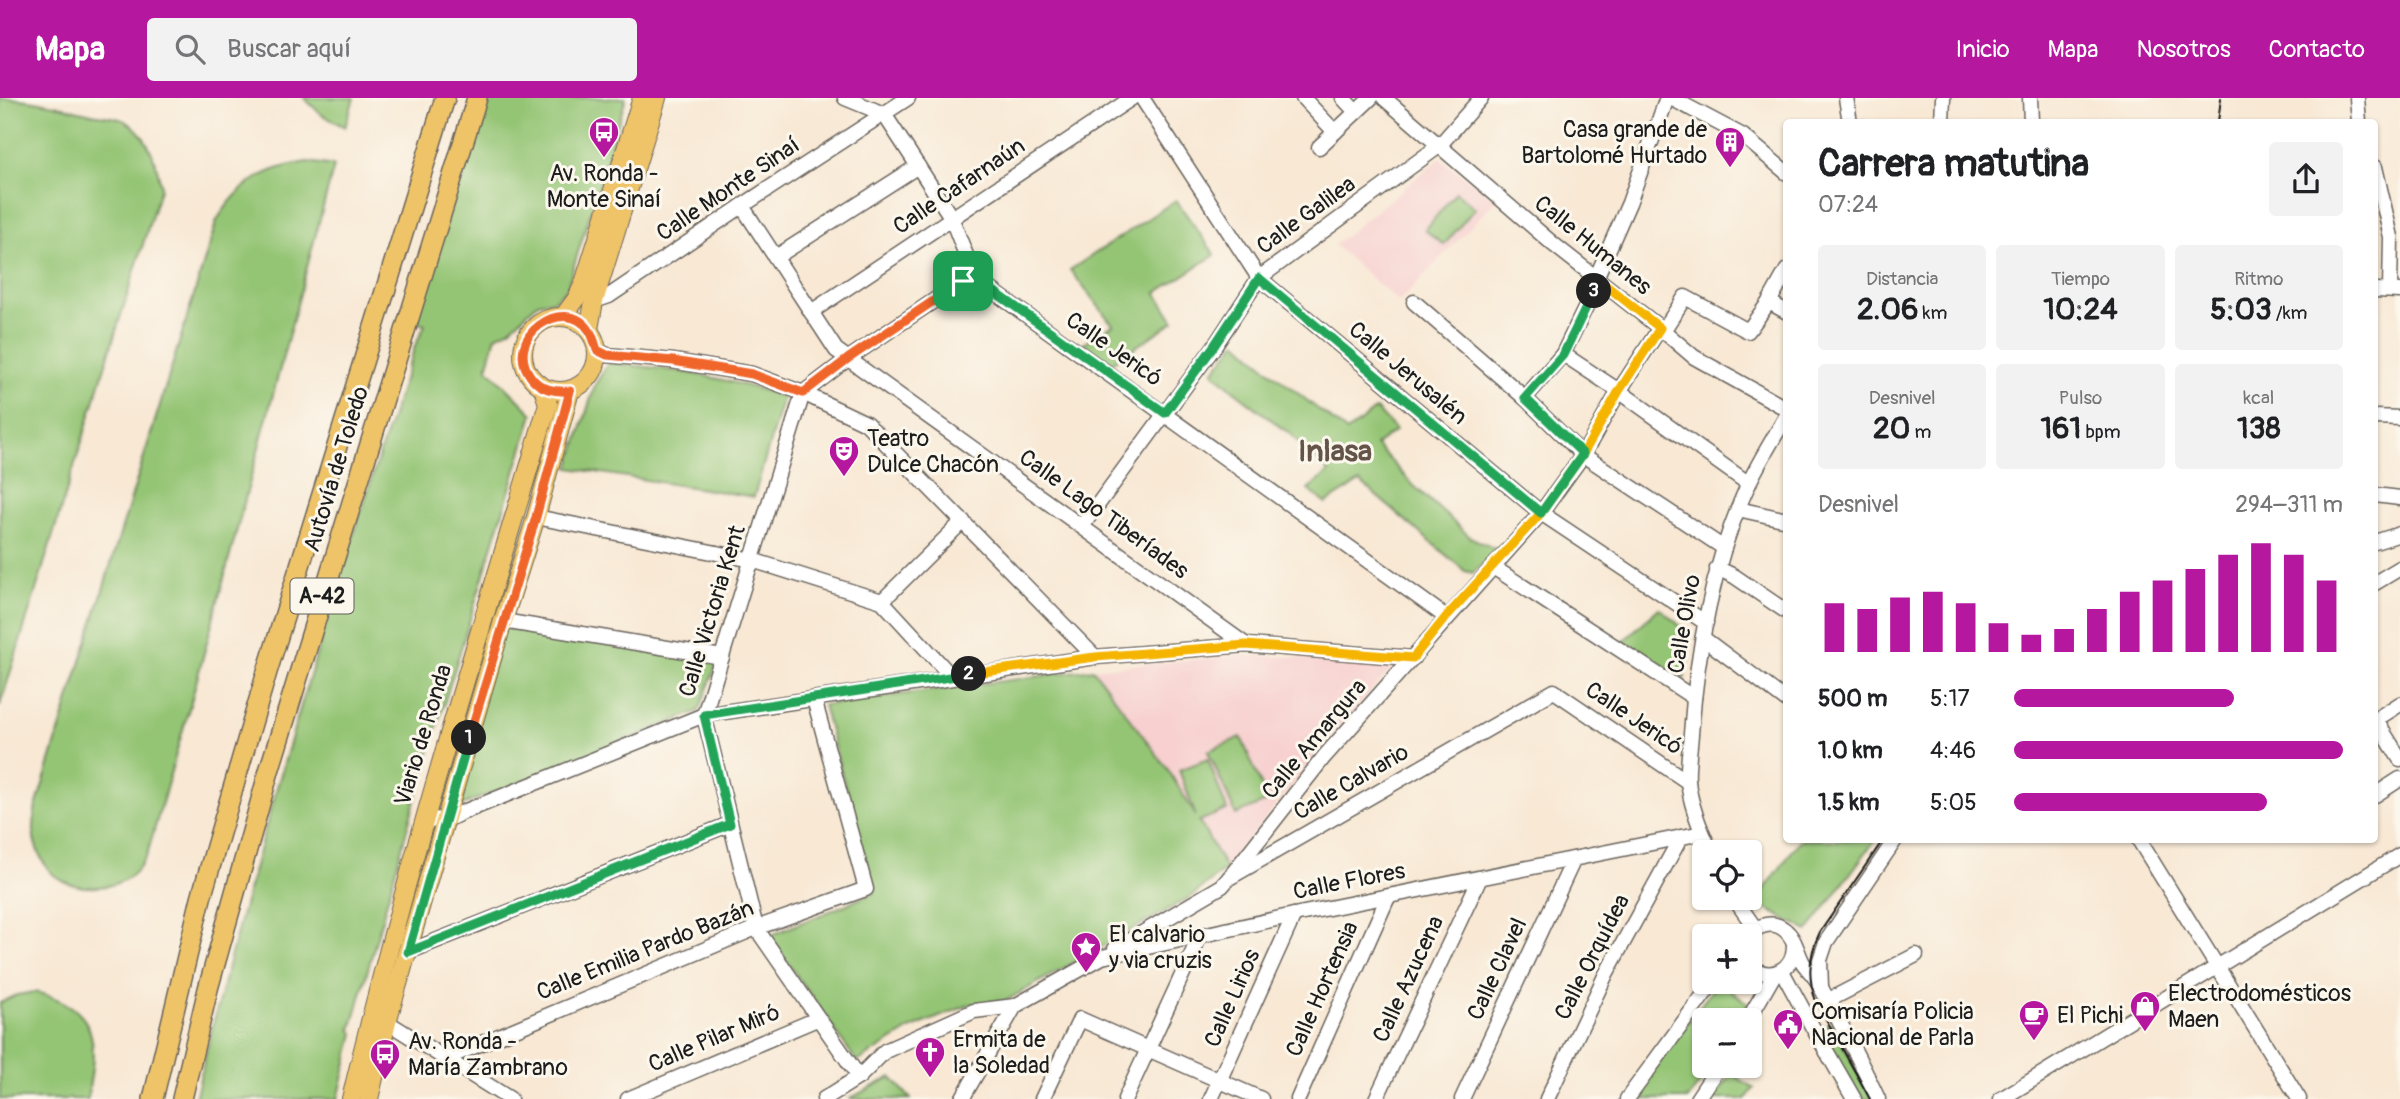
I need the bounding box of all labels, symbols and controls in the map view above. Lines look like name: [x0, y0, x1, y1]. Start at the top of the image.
search box: [147, 18, 637, 81]
text: Mapa: [35, 29, 105, 70]
icon: search: [171, 30, 209, 68]
text: Buscar aquí: [227, 33, 351, 65]
text: Inicio: [1956, 35, 2010, 64]
text: Mapa: [2048, 35, 2099, 64]
text: Nosotros: [2137, 35, 2231, 64]
text: Contacto: [2269, 35, 2365, 64]
bus stop icon: Av. Ronda - Monte Sinaí: [587, 115, 621, 159]
place label: Casa grande de Bartolomé Hurtado: [1521, 115, 1708, 170]
building icon: Casa grande de Bartolomé Hurtado: [1713, 125, 1747, 169]
street label: Calle Monte Sinaí: [651, 130, 805, 248]
street label: Calle Cafarnaún: [887, 131, 1031, 241]
text: Carrera matutina: [1818, 140, 2089, 188]
button: share: [2269, 142, 2343, 216]
place label: Av. Ronda - Monte Sinaí: [547, 159, 661, 214]
street label: Calle Galilea: [1251, 169, 1361, 261]
street label: Calle Humanes: [1528, 189, 1658, 301]
text: 07:24: [1818, 190, 1878, 219]
pin: [933, 251, 993, 311]
icon: arrive: [944, 262, 982, 300]
text: Distancia: [1866, 267, 1938, 291]
text: Tiempo: [2051, 267, 2110, 291]
text: Ritmo: [2234, 267, 2283, 291]
pin: 3: [1576, 274, 1612, 308]
text: 3: [1588, 278, 1599, 302]
text: 2.06: [1857, 291, 1918, 328]
text: 10:24: [2043, 291, 2118, 328]
text: 5:03: [2210, 291, 2272, 328]
text: km: [1918, 301, 1947, 325]
text: /km: [2272, 301, 2307, 325]
street label: Calle Jericó: [1060, 305, 1168, 393]
street label: Calle Jerusalén: [1343, 315, 1473, 431]
street label: Autovía de Toledo: [297, 383, 375, 555]
text: Desnivel: [1869, 386, 1936, 410]
text: Pulso: [2059, 386, 2102, 410]
text: kcal: [2243, 386, 2274, 410]
text: 20: [1873, 410, 1910, 447]
text: 161: [2040, 410, 2081, 447]
text: 138: [2237, 410, 2281, 447]
text: m: [1910, 420, 1931, 444]
text: bpm: [2081, 420, 2121, 444]
place label: Teatro Dulce Chacón: [867, 424, 999, 479]
district label: Inlasa: [1298, 433, 1372, 470]
theatre icon: Teatro Dulce Chacón: [827, 434, 861, 478]
street label: Calle Lago Tiberíades: [1013, 443, 1195, 585]
text: Desnivel: [1818, 490, 1899, 519]
text: 294–311 m: [2235, 490, 2343, 519]
street label: Calle Victoria Kent: [672, 521, 752, 700]
street label: Calle Olivo: [1661, 572, 1707, 676]
road number: A-42: [290, 578, 354, 614]
pin: 2: [951, 656, 986, 692]
street label: Viario de Ronda: [388, 661, 458, 809]
text: 2: [963, 661, 974, 685]
street label: Calle Amargura: [1255, 673, 1373, 805]
street label: Calle Jericó: [1580, 675, 1688, 761]
text: 500 m: [1818, 684, 1887, 713]
text: 5:17: [1930, 684, 1970, 713]
pin: 1: [452, 720, 486, 756]
text: 1: [465, 725, 472, 749]
text: 1.0 km: [1818, 736, 1883, 765]
text: 4:46: [1930, 736, 1976, 765]
street label: Calle Calvario: [1288, 737, 1414, 827]
text: 1.5 km: [1818, 788, 1880, 817]
text: 5:05: [1930, 788, 1977, 817]
map controls: [1692, 840, 1762, 1078]
button: locate: [1692, 840, 1762, 910]
street label: Calle Flores: [1291, 856, 1407, 906]
street label: Calle Orquídea: [1548, 889, 1636, 1025]
street label: Calle Emilia Pardo Bazán: [532, 893, 758, 1007]
street label: Calle Azucena: [1366, 911, 1450, 1047]
street label: Calle Clavel: [1461, 913, 1533, 1025]
street label: Calle Hortensia: [1279, 917, 1365, 1061]
place label: El calvario y via cruzis: [1108, 920, 1212, 975]
button: +: [1692, 924, 1762, 994]
place icon: El calvario y via cruzis: [1069, 930, 1103, 974]
street label: Calle Lirios: [1198, 945, 1266, 1051]
place label: Electrodomésticos Maen: [2168, 979, 2351, 1034]
shop icon: Electrodomésticos Maen: [2128, 989, 2162, 1033]
street label: Calle Pilar Miró: [644, 997, 784, 1079]
place label: Comisaría Policia Nacional de Parla: [1811, 997, 1974, 1052]
cafe icon: El Pichi: [2017, 998, 2051, 1042]
place label: El Pichi: [2057, 1001, 2123, 1030]
public building icon: Comisaría Policia Nacional de Parla: [1771, 1007, 1805, 1051]
button: −: [1692, 1008, 1762, 1078]
place label: Ermita de la Soledad: [953, 1025, 1050, 1080]
place label: Av. Ronda - María Zambrano: [408, 1027, 568, 1082]
church icon: Ermita de la Soledad: [913, 1035, 947, 1079]
bus stop icon: Av. Ronda - María Zambrano: [368, 1037, 402, 1081]

